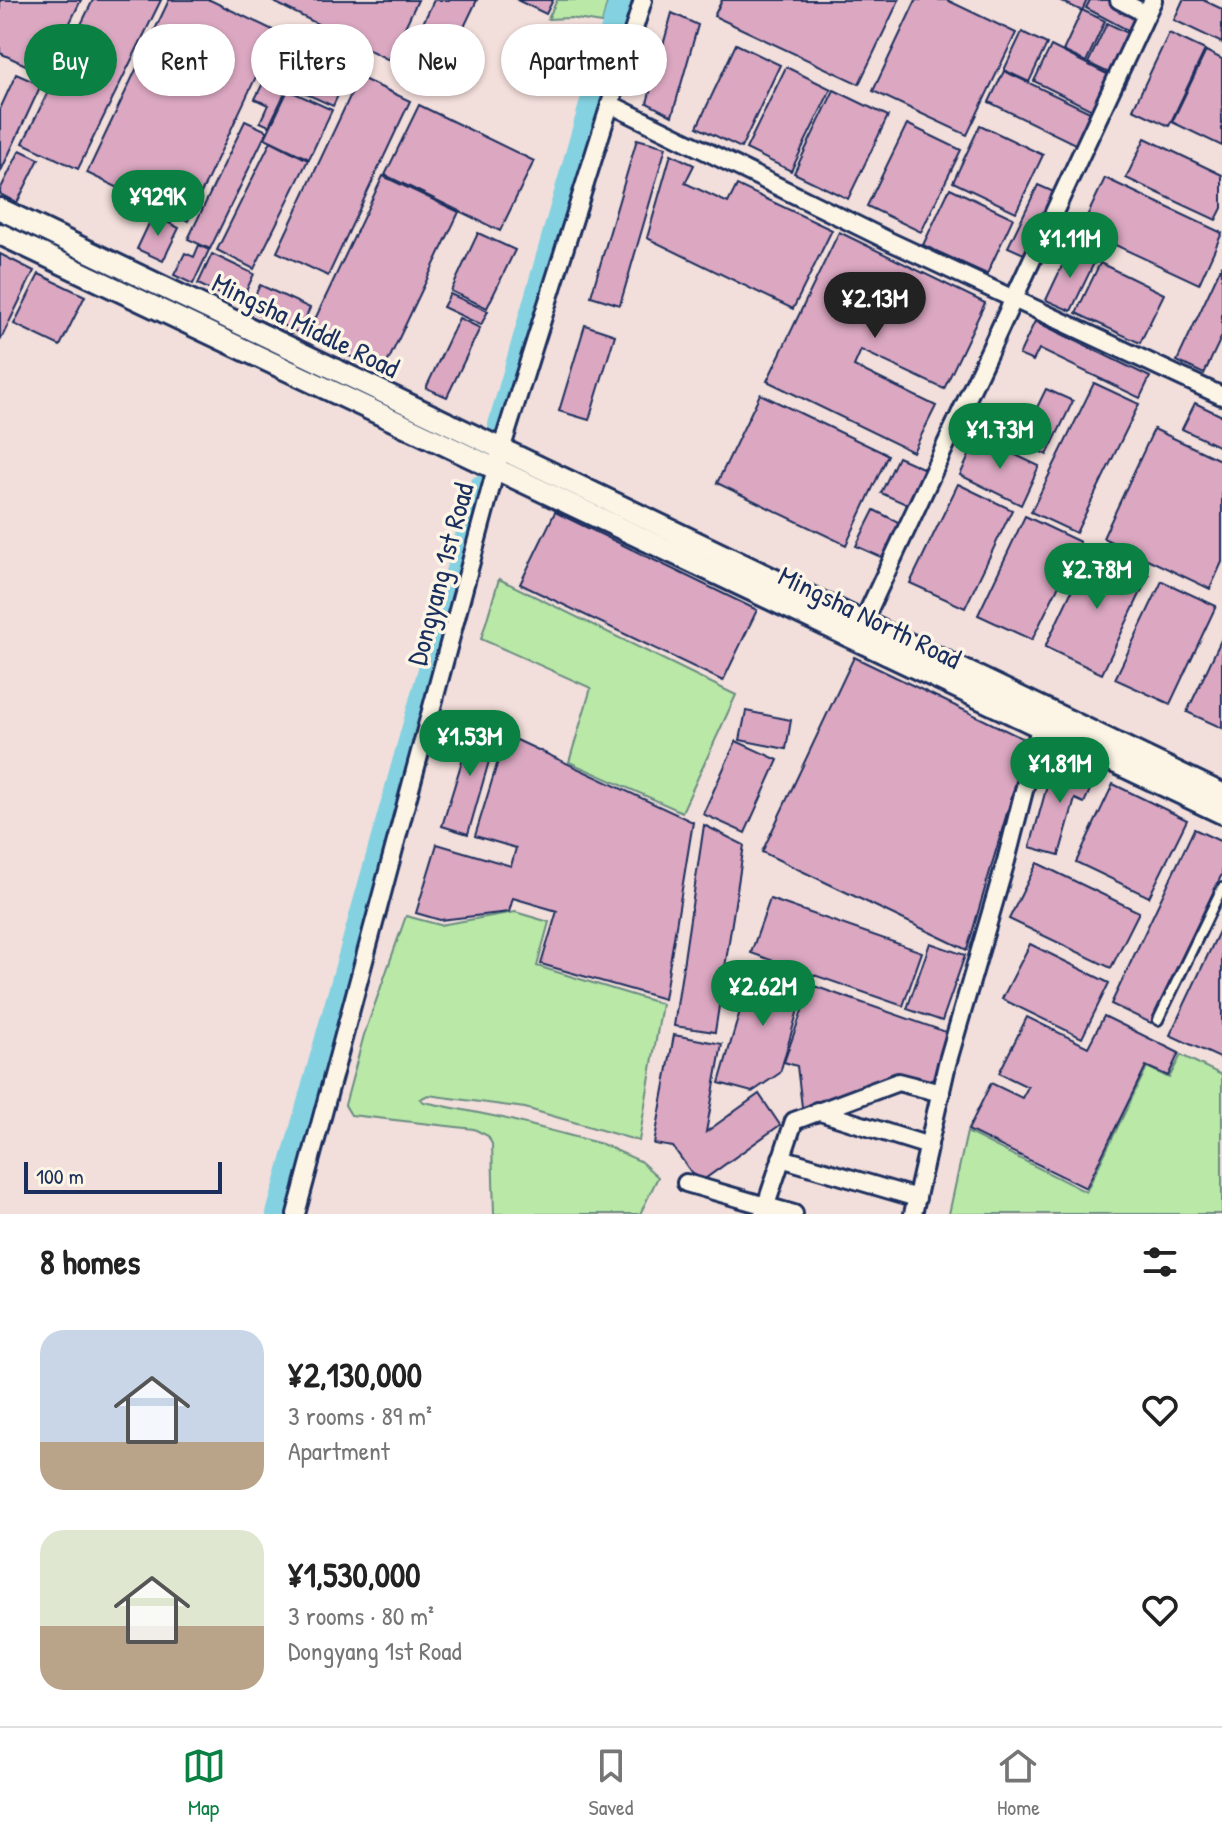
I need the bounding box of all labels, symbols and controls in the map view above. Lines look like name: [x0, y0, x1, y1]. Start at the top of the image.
chip: Buy: [24, 24, 117, 96]
chip: Rent: [133, 24, 235, 96]
chip: Filters: [251, 24, 374, 96]
chip: New: [390, 24, 485, 96]
chip: Apartment: [501, 24, 667, 96]
pin: ¥929K: [102, 170, 214, 238]
text: ¥929K: [130, 178, 186, 213]
pin: ¥1.11M: [1005, 212, 1135, 280]
text: ¥1.11M: [1039, 220, 1101, 255]
street label: Mingsha Middle Road: [206, 263, 406, 387]
pin: ¥2.13M: [810, 272, 940, 340]
text: ¥2.13M: [842, 280, 908, 315]
pin: ¥1.73M: [935, 403, 1065, 471]
text: ¥1.73M: [966, 411, 1034, 446]
street label: Dongyang 1st Road: [397, 479, 483, 669]
pin: ¥2.78M: [1032, 543, 1162, 611]
text: ¥2.78M: [1062, 551, 1132, 586]
street label: Mingsha North Road: [772, 556, 968, 678]
pin: ¥1.53M: [405, 710, 535, 778]
text: ¥1.53M: [437, 718, 503, 753]
pin: ¥1.81M: [995, 737, 1125, 805]
text: ¥1.81M: [1028, 745, 1092, 780]
pin: ¥2.62M: [698, 960, 828, 1028]
text: ¥2.62M: [729, 968, 797, 1003]
scale bar: [24, 1158, 222, 1194]
text: 100 m: [36, 1161, 84, 1191]
text: 8 homes: [40, 1239, 140, 1285]
icon: filters: [1138, 1240, 1182, 1284]
text: ¥2,130,000: [288, 1352, 422, 1398]
icon: home: [104, 1362, 200, 1458]
icon: heart: [1138, 1388, 1182, 1432]
text: 3 rooms · 89 m²: [288, 1398, 432, 1433]
text: Apartment: [288, 1433, 390, 1468]
text: ¥1,530,000: [288, 1552, 420, 1598]
icon: home: [104, 1562, 200, 1658]
icon: heart: [1138, 1588, 1182, 1632]
text: 3 rooms · 80 m²: [288, 1598, 434, 1633]
text: Dongyang 1st Road: [288, 1633, 462, 1668]
tab: Map: [182, 1744, 226, 1822]
tab: Saved: [589, 1744, 633, 1822]
tab: Home: [996, 1744, 1040, 1822]

